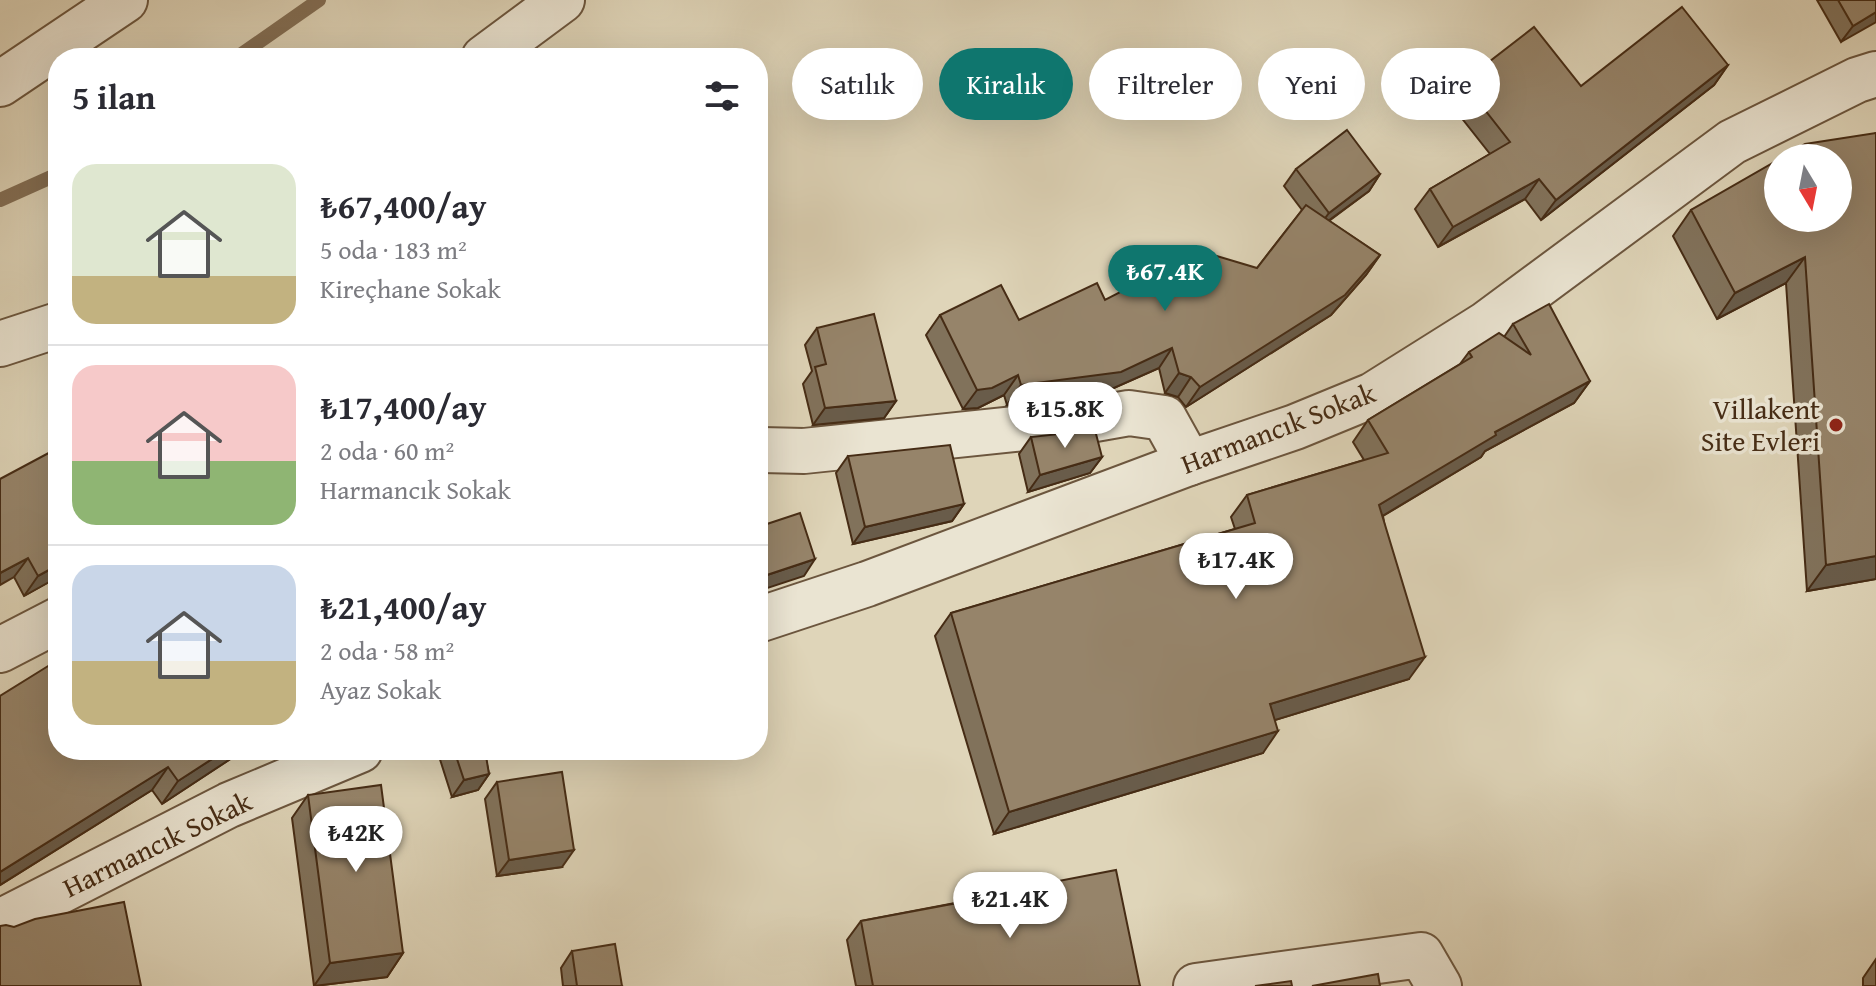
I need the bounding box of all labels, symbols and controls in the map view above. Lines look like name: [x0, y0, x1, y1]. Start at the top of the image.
chip: Satılık: [792, 48, 923, 120]
chip: Kiralık: [939, 48, 1073, 120]
chip: Filtreler: [1089, 48, 1242, 120]
chip: Yeni: [1258, 48, 1365, 120]
chip: Daire: [1381, 48, 1500, 120]
text: 5 ilan: [72, 72, 156, 121]
icon: filters: [700, 74, 744, 118]
north arrow: [1764, 144, 1852, 232]
map controls: [1764, 144, 1852, 232]
text: ₺67,400/ay: [320, 181, 486, 230]
icon: home: [136, 196, 232, 292]
text: 5 oda · 183 m²: [320, 230, 467, 269]
pin: ₺67.4K: [1100, 245, 1230, 313]
text: ₺67.4K: [1126, 251, 1204, 290]
text: Kireçhane Sokak: [320, 269, 501, 308]
street label: Harmancık Sokak: [1175, 371, 1382, 483]
text: ₺17,400/ay: [320, 382, 486, 431]
pin: ₺15.8K: [1000, 382, 1130, 450]
text: ₺15.8K: [1026, 388, 1104, 427]
place label: Villakent Site Evleri: [1701, 388, 1820, 461]
icon: home: [136, 397, 232, 493]
marker: Villakent Site Evleri: [1827, 416, 1845, 434]
text: 2 oda · 60 m²: [320, 431, 454, 470]
text: Harmancık Sokak: [320, 470, 511, 509]
pin: ₺17.4K: [1171, 533, 1301, 601]
text: ₺17.4K: [1197, 539, 1275, 578]
text: ₺21,400/ay: [320, 582, 486, 631]
icon: home: [136, 597, 232, 693]
text: 2 oda · 58 m²: [320, 631, 454, 670]
text: Ayaz Sokak: [320, 670, 441, 709]
street label: Harmancık Sokak: [55, 780, 259, 907]
pin: ₺42K: [309, 806, 403, 874]
text: ₺42K: [328, 812, 384, 851]
pin: ₺21.4K: [945, 872, 1075, 940]
text: ₺21.4K: [971, 878, 1049, 917]

